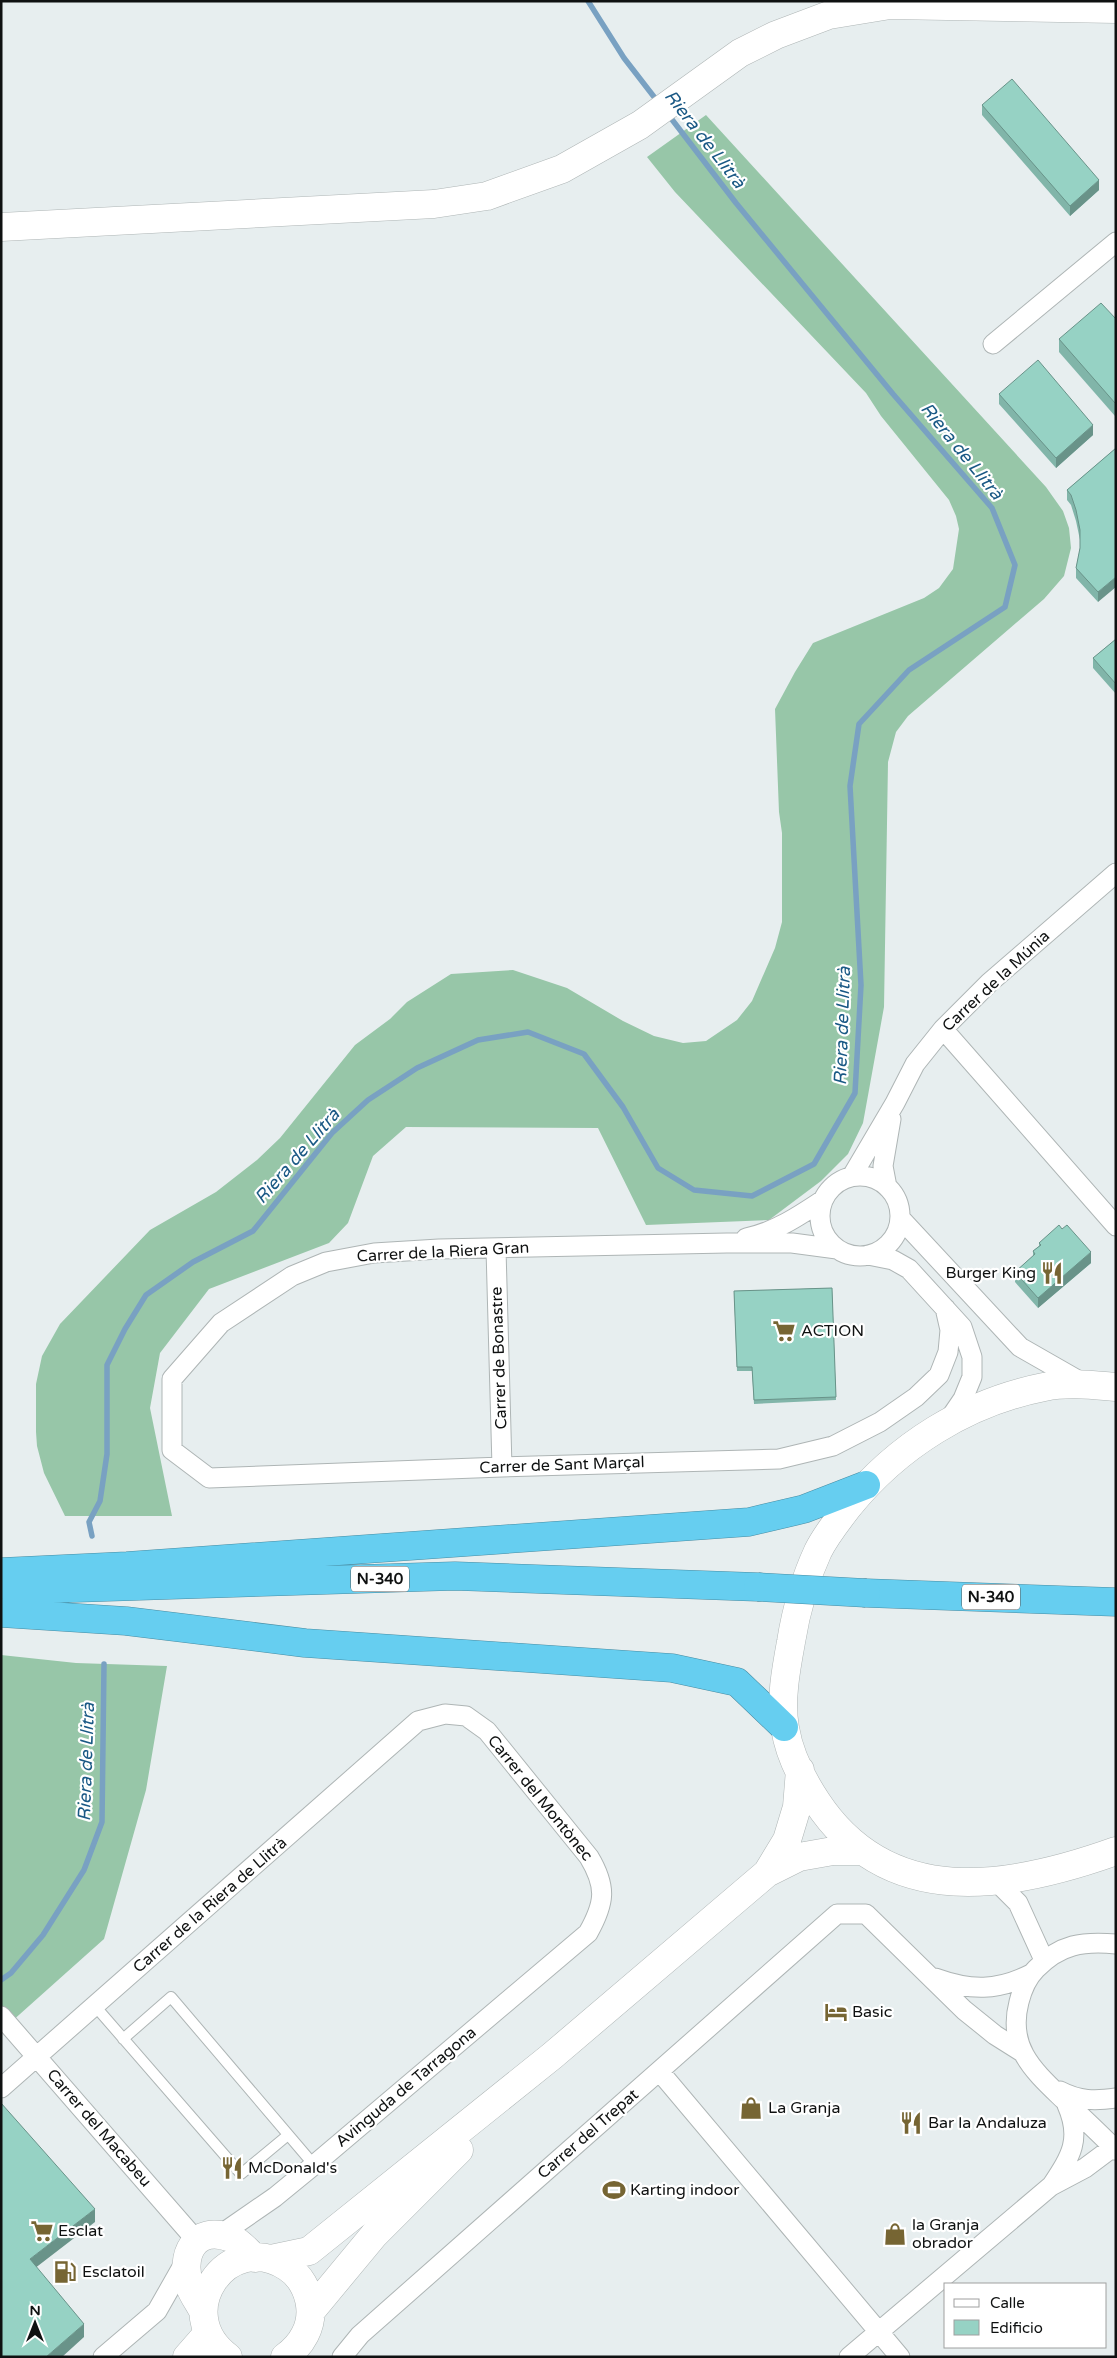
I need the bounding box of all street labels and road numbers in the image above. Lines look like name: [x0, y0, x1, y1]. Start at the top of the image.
street label: Carrer de la Múnia: [938, 926, 1054, 1036]
street label: Carrer de la Riera Gran: [356, 1237, 530, 1267]
street label: Carrer de Bonastre: [487, 1286, 511, 1430]
street label: Carrer de Sant Marçal: [479, 1452, 645, 1478]
road number: N-340: [351, 1566, 409, 1592]
road number: N-340: [962, 1584, 1020, 1610]
street label: Carrer del Montònec: [483, 1731, 597, 1865]
street label: Carrer de la Riera de Llitrà: [129, 1833, 291, 1977]
street label: Avinguda de Tarragona: [332, 2022, 480, 2152]
street label: Carrer del Macabeu: [42, 2065, 156, 2191]
street label: Carrer del Trepat: [533, 2085, 643, 2183]

